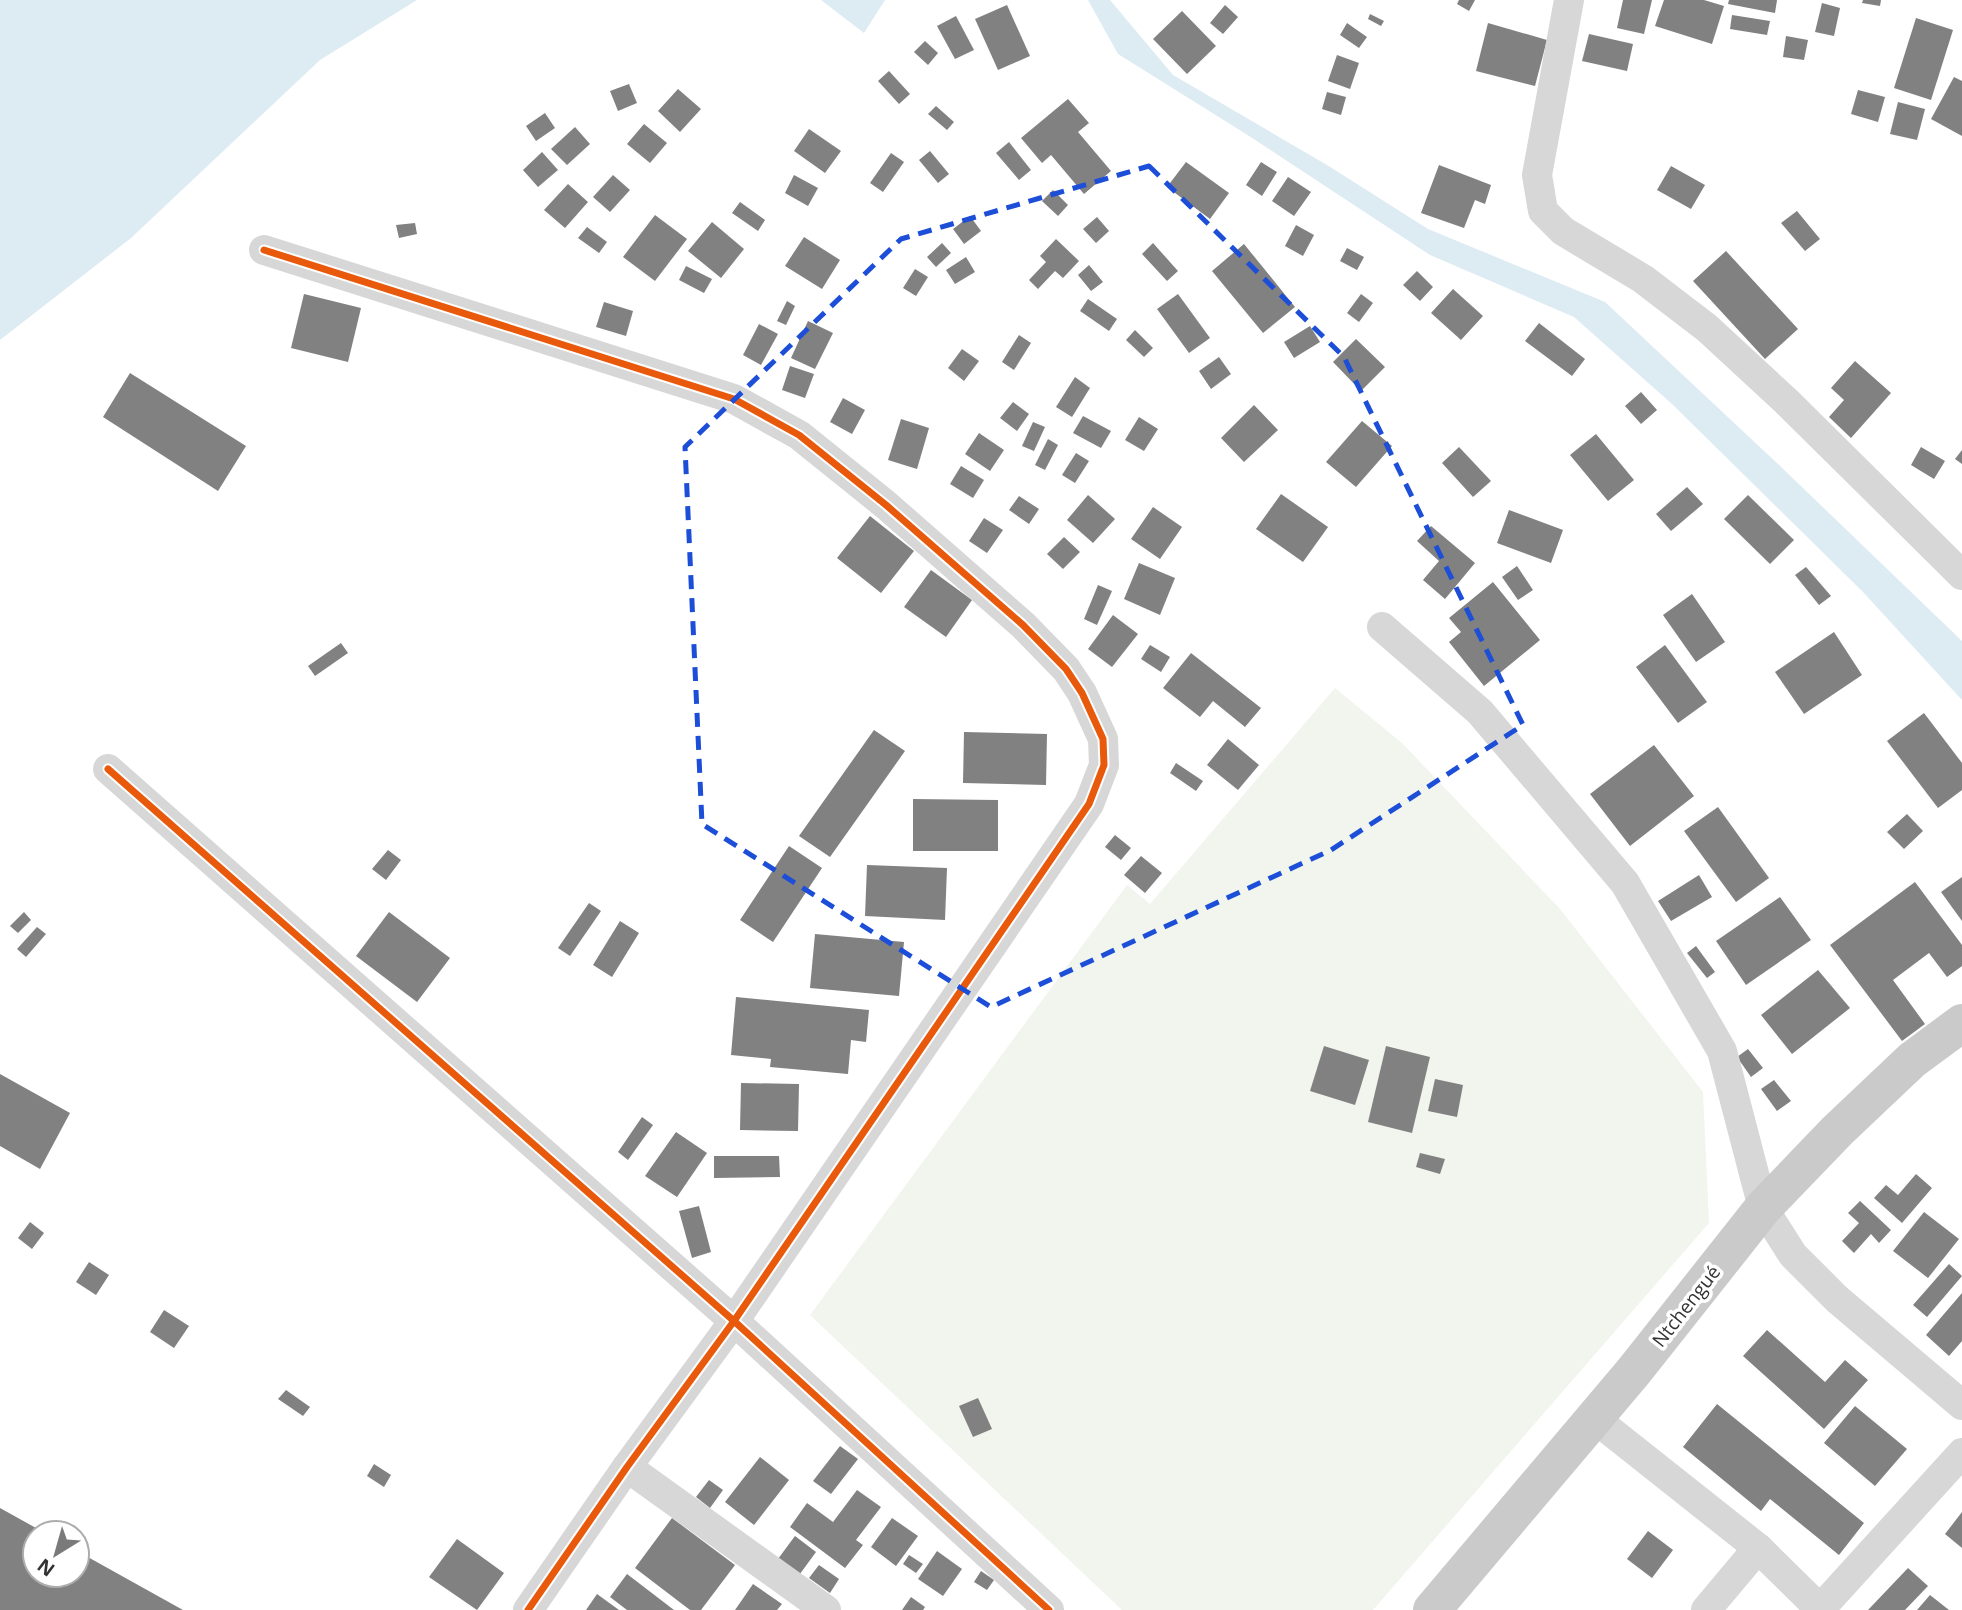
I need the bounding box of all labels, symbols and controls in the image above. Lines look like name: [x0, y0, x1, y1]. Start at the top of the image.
street label: Ntchengué: [1646, 1260, 1726, 1352]
north arrow: [21, 1519, 91, 1589]
text: N: [32, 1553, 60, 1583]

